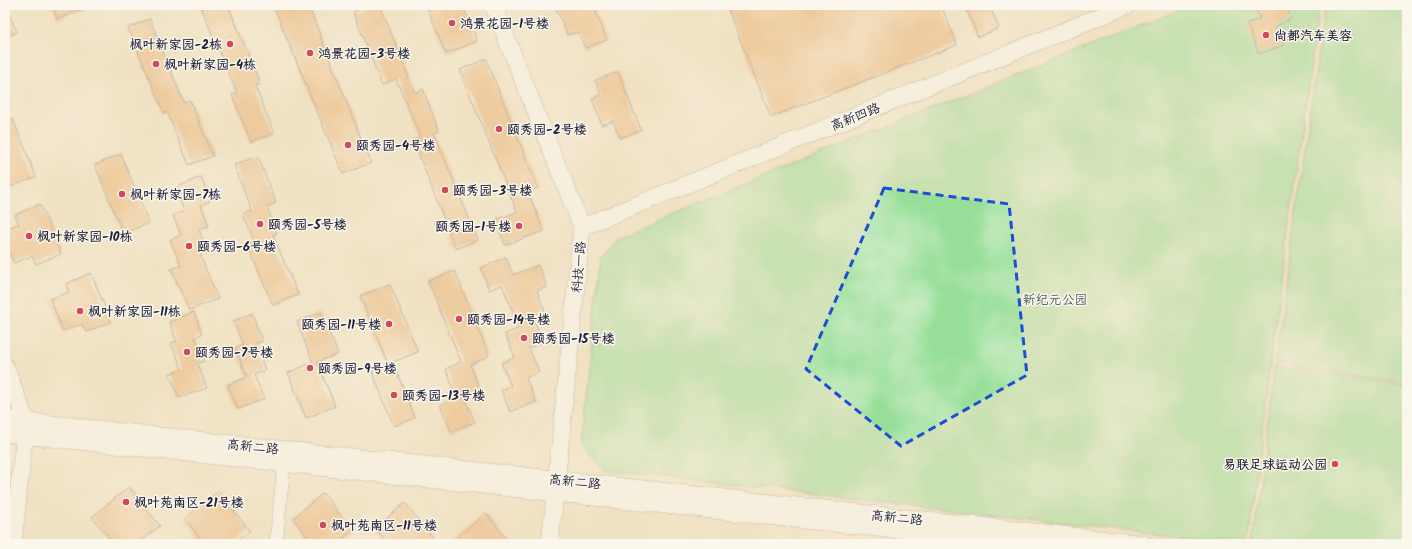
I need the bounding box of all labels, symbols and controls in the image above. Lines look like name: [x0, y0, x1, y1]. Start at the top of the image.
place label: 鸿景花园-1号楼: [460, 14, 549, 35]
marker: 鸿景花园-1号楼: [447, 18, 457, 28]
place label: 尚都汽车美容: [1274, 26, 1352, 47]
marker: 尚都汽车美容: [1261, 30, 1271, 40]
place label: 枫叶新家园-2栋: [130, 35, 222, 56]
marker: 枫叶新家园-2栋: [225, 39, 235, 49]
place label: 鸿景花园-3号楼: [318, 44, 410, 65]
marker: 鸿景花园-3号楼: [305, 48, 315, 58]
place label: 枫叶新家园-4栋: [164, 55, 256, 76]
marker: 枫叶新家园-4栋: [151, 59, 161, 69]
street label: 高新四路: [828, 98, 884, 137]
place label: 颐秀园-2号楼: [507, 120, 586, 141]
marker: 颐秀园-2号楼: [494, 124, 504, 134]
place label: 颐秀园-4号楼: [356, 136, 435, 157]
marker: 颐秀园-4号楼: [343, 140, 353, 150]
place label: 颐秀园-3号楼: [453, 181, 532, 202]
place label: 枫叶新家园-7栋: [130, 185, 221, 206]
marker: 颐秀园-3号楼: [440, 185, 450, 195]
marker: 枫叶新家园-7栋: [117, 189, 127, 199]
place label: 颐秀园-5号楼: [268, 215, 346, 236]
place label: 颐秀园-1号楼: [435, 217, 511, 238]
marker: 颐秀园-5号楼: [255, 219, 265, 229]
marker: 颐秀园-1号楼: [514, 221, 524, 231]
place label: 枫叶新家园-10栋: [37, 227, 133, 248]
marker: 枫叶新家园-10栋: [24, 231, 34, 241]
place label: 颐秀园-6号楼: [197, 237, 276, 258]
street label: 科技一路: [567, 240, 592, 294]
marker: 颐秀园-6号楼: [184, 241, 194, 251]
park label: 新纪元公园: [1022, 290, 1088, 311]
place label: 枫叶新家园-11栋: [88, 302, 181, 323]
marker: 枫叶新家园-11栋: [75, 306, 85, 316]
place label: 颐秀园-14号楼: [467, 310, 550, 331]
marker: 颐秀园-14号楼: [454, 314, 464, 324]
place label: 颐秀园-11号楼: [301, 315, 381, 336]
marker: 颐秀园-11号楼: [384, 319, 394, 329]
place label: 颐秀园-15号楼: [532, 329, 614, 350]
marker: 颐秀园-15号楼: [519, 333, 529, 343]
place label: 颐秀园-7号楼: [195, 343, 273, 364]
marker: 颐秀园-7号楼: [182, 347, 192, 357]
place label: 颐秀园-9号楼: [318, 359, 396, 380]
marker: 颐秀园-9号楼: [305, 363, 315, 373]
place label: 颐秀园-13号楼: [402, 386, 485, 407]
marker: 颐秀园-13号楼: [389, 390, 399, 400]
street label: 高新二路: [226, 434, 280, 461]
place label: 易联足球运动公园: [1223, 455, 1327, 476]
marker: 易联足球运动公园: [1330, 459, 1340, 469]
street label: 高新二路: [548, 469, 602, 496]
place label: 枫叶苑南区-21号楼: [134, 493, 243, 514]
marker: 枫叶苑南区-21号楼: [121, 497, 131, 507]
street label: 高新二路: [870, 505, 924, 532]
place label: 枫叶苑南区-11号楼: [331, 516, 437, 537]
marker: 枫叶苑南区-11号楼: [318, 520, 328, 530]

